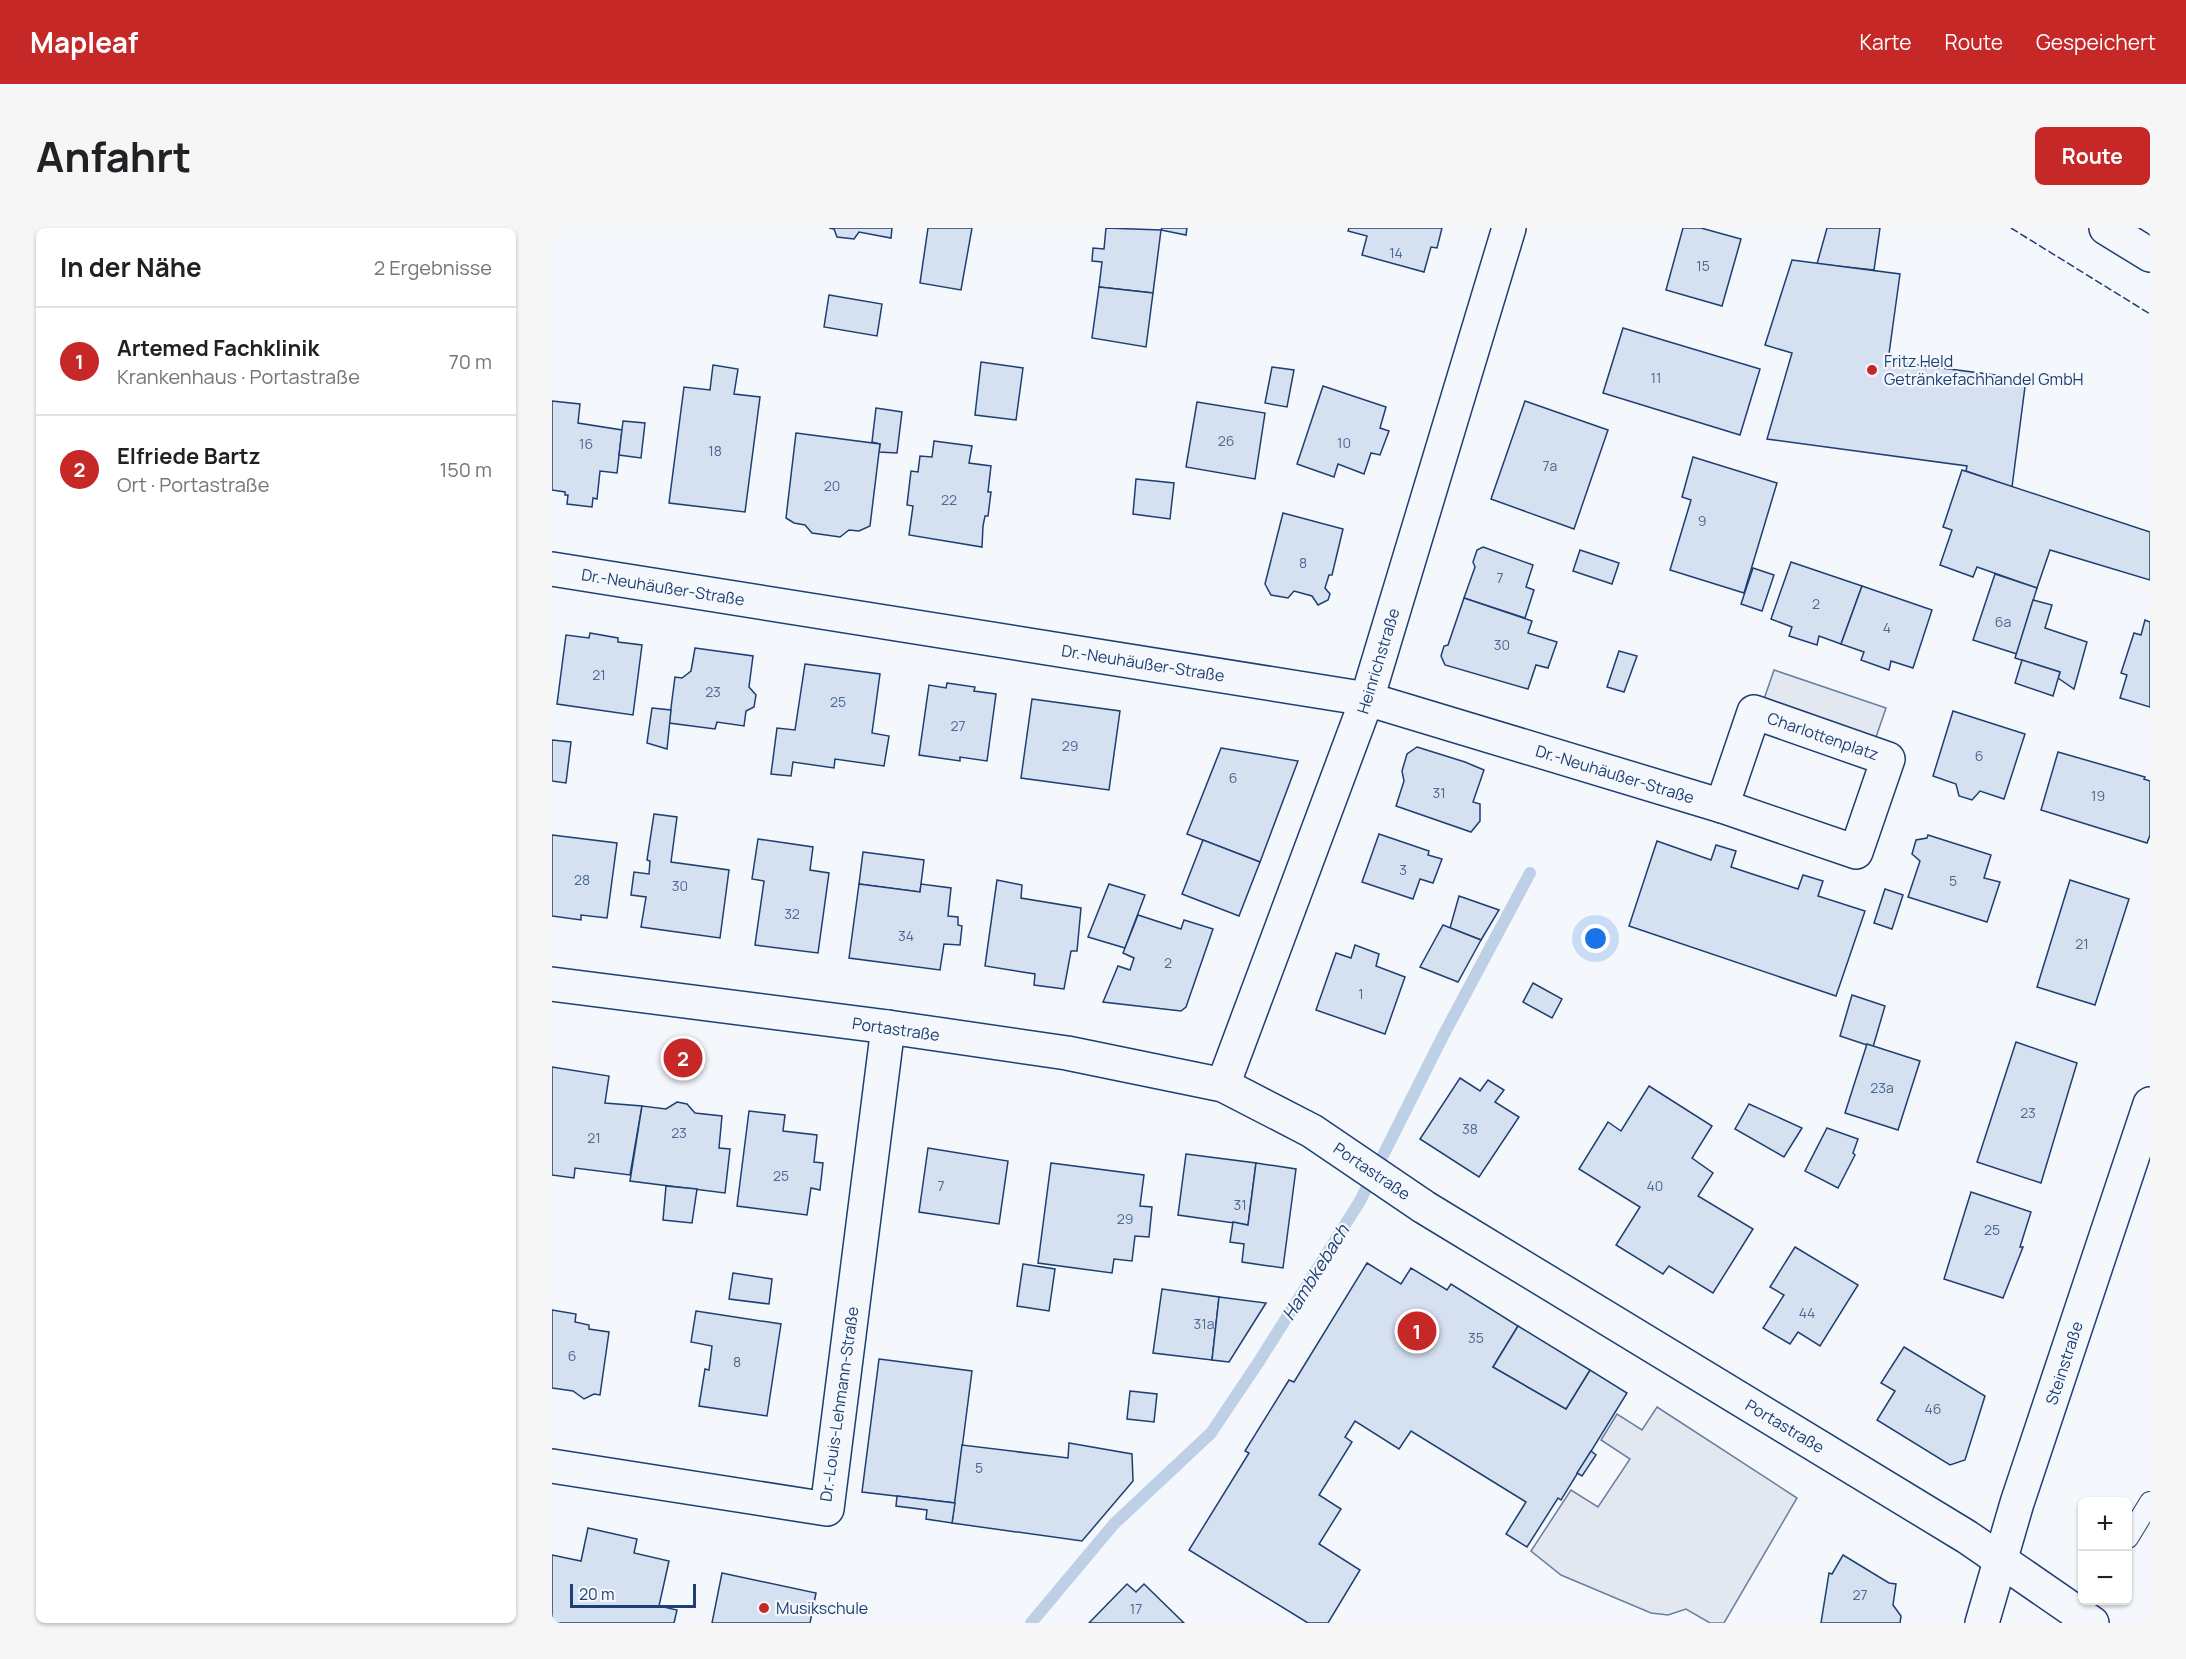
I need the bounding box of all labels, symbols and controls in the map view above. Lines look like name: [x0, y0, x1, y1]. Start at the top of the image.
text: Mapleaf: [30, 23, 138, 61]
text: Karte: [1860, 28, 1912, 56]
text: Route: [1945, 28, 2003, 56]
text: Gespeichert: [2036, 28, 2156, 56]
text: Anfahrt: [36, 127, 191, 185]
button: Route: [2035, 127, 2150, 185]
house number: 14: [1389, 243, 1403, 262]
text: In der Nähe: [60, 249, 202, 285]
text: 2 Ergebnisse: [374, 254, 492, 281]
house number: 15: [1696, 256, 1710, 275]
text: Artemed Fachklinik: [117, 333, 319, 363]
text: 1: [75, 348, 84, 375]
text: 70 m: [449, 348, 492, 375]
place label: Fritz Held Getränkefachhandel GmbH: [1884, 350, 2084, 390]
text: Krankenhaus · Portastraße: [117, 363, 360, 390]
marker: Fritz Held Getränkefachhandel GmbH: [1865, 363, 1879, 377]
house number: 11: [1651, 368, 1661, 387]
house number: 26: [1218, 431, 1234, 450]
house number: 10: [1337, 433, 1351, 452]
house number: 16: [579, 434, 593, 453]
text: Elfriede Bartz: [117, 441, 260, 471]
house number: 18: [708, 441, 722, 460]
text: 2: [74, 456, 85, 483]
text: 150 m: [439, 456, 492, 483]
house number: 7a: [1543, 456, 1557, 475]
text: Ort · Portastraße: [117, 471, 269, 498]
house number: 20: [824, 476, 840, 495]
house number: 22: [941, 490, 957, 509]
house number: 9: [1698, 511, 1706, 530]
house number: 8: [1299, 553, 1307, 572]
street label: Dr.-Neuhäußer-Straße: [580, 563, 746, 611]
house number: 7: [1496, 568, 1504, 587]
house number: 2: [1812, 594, 1820, 613]
street label: Heinrichstraße: [1351, 605, 1405, 717]
house number: 6a: [1995, 612, 2011, 631]
house number: 4: [1883, 618, 1891, 637]
house number: 30: [1494, 635, 1510, 654]
street label: Dr.-Neuhäußer-Straße: [1060, 639, 1226, 687]
house number: 21: [592, 665, 606, 684]
house number: 23: [705, 682, 721, 701]
house number: 25: [830, 692, 846, 711]
street label: Charlottenplatz: [1764, 707, 1882, 765]
house number: 27: [950, 716, 966, 735]
house number: 29: [1062, 736, 1078, 755]
street label: Dr.-Neuhäußer-Straße: [1533, 739, 1697, 809]
house number: 6: [1975, 746, 1983, 765]
house number: 6: [1229, 768, 1237, 787]
house number: 31: [1432, 783, 1446, 802]
house number: 19: [2091, 786, 2105, 805]
house number: 3: [1399, 860, 1407, 879]
house number: 28: [574, 870, 590, 889]
house number: 5: [1949, 871, 1957, 890]
house number: 30: [672, 876, 688, 895]
house number: 32: [784, 904, 800, 923]
your location: [1581, 924, 1610, 953]
house number: 34: [898, 926, 914, 945]
house number: 21: [2075, 934, 2089, 953]
house number: 2: [1164, 953, 1172, 972]
house number: 1: [1358, 984, 1364, 1003]
street label: Portastraße: [851, 1012, 941, 1046]
pin: 2: [664, 1036, 702, 1080]
house number: 23a: [1870, 1078, 1894, 1097]
house number: 23: [2020, 1103, 2036, 1122]
house number: 38: [1462, 1119, 1478, 1138]
house number: 23: [671, 1123, 687, 1142]
house number: 21: [587, 1128, 601, 1147]
street label: Portastraße: [1329, 1137, 1415, 1205]
house number: 25: [773, 1166, 789, 1185]
house number: 7: [937, 1176, 945, 1195]
house number: 40: [1647, 1176, 1663, 1195]
house number: 31: [1233, 1195, 1247, 1214]
house number: 29: [1117, 1209, 1133, 1228]
water label: Hambkebach: [1276, 1218, 1355, 1325]
house number: 25: [1984, 1220, 2000, 1239]
house number: 44: [1799, 1303, 1815, 1322]
street label: Dr.-Louis-Lehmann-Straße: [814, 1305, 864, 1503]
pin: 1: [1398, 1308, 1436, 1354]
house number: 31a: [1194, 1314, 1214, 1333]
street label: Steinstraße: [2040, 1318, 2088, 1408]
house number: 35: [1468, 1328, 1484, 1347]
house number: 6: [568, 1346, 576, 1365]
house number: 8: [733, 1352, 741, 1371]
street label: Portastraße: [1742, 1394, 1828, 1458]
house number: 46: [1925, 1399, 1941, 1418]
house number: 5: [975, 1458, 983, 1477]
map controls: [2078, 1497, 2132, 1605]
button: +: [2078, 1497, 2132, 1551]
button: −: [2078, 1551, 2132, 1605]
scale bar: [570, 1581, 696, 1608]
text: 20 m: [579, 1583, 615, 1605]
house number: 27: [1852, 1585, 1868, 1604]
place label: Musikschule: [776, 1597, 868, 1619]
house number: 17: [1130, 1599, 1142, 1618]
marker: Musikschule: [757, 1601, 771, 1615]

